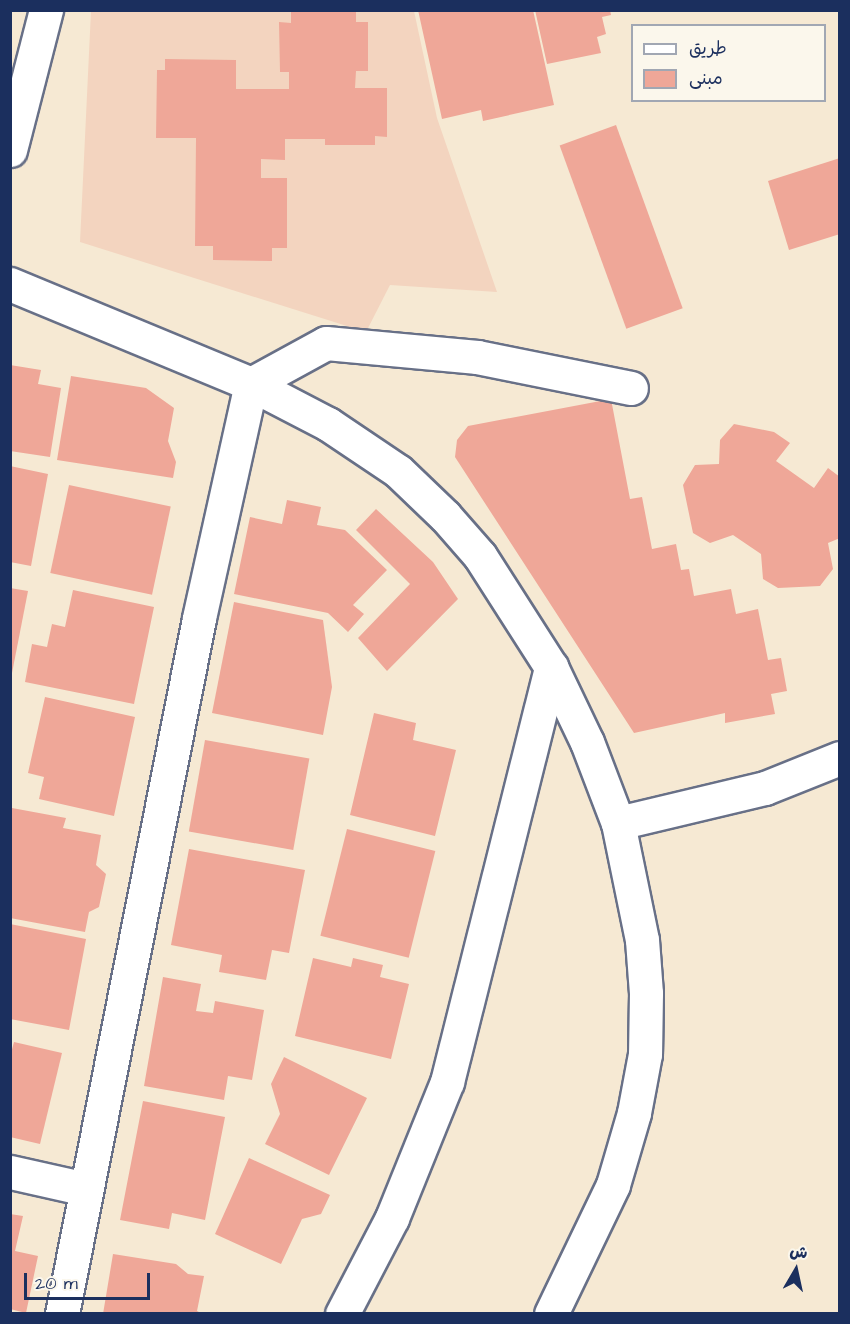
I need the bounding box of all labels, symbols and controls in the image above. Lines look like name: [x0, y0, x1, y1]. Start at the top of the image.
legend: [631, 24, 826, 102]
text: طريق: [689, 36, 727, 61]
text: مبنى: [689, 66, 723, 91]
north arrow: [766, 1240, 826, 1300]
text: ش: [788, 1240, 809, 1264]
scale bar: [27, 1261, 153, 1299]
text: 20 m: [35, 1271, 78, 1296]

